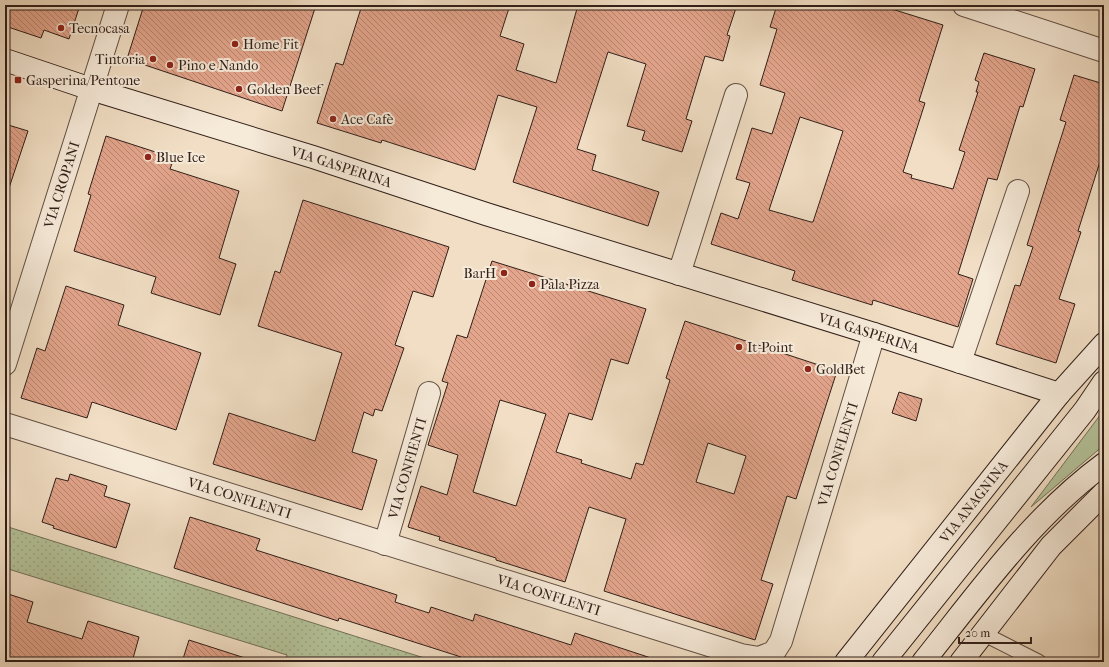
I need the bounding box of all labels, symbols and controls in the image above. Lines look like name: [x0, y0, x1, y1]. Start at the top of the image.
place label: Tecnocasa: [69, 20, 130, 37]
marker: Tecnocasa: [56, 23, 66, 33]
place label: Home Fit: [243, 36, 299, 53]
marker: Home Fit: [230, 39, 240, 49]
place label: Tintoria: [95, 51, 146, 68]
marker: Tintoria: [148, 54, 158, 64]
place label: Pino e Nando: [178, 57, 258, 74]
marker: Pino e Nando: [165, 60, 175, 70]
place label: Gasperina/Pentone: [26, 72, 140, 89]
marker: Gasperina/Pentone: [13, 75, 23, 85]
place label: Golden Beef: [247, 81, 324, 98]
marker: Golden Beef: [234, 84, 244, 94]
place label: Ace Cafè: [340, 111, 393, 128]
marker: Ace Cafè: [328, 114, 338, 124]
street label: VIA CROPANI: [40, 139, 83, 231]
street label: VIA GASPERINA: [288, 142, 395, 191]
place label: Blue Ice: [156, 149, 205, 166]
marker: Blue Ice: [143, 152, 153, 162]
place label: BarH: [464, 265, 496, 282]
marker: BarH: [499, 268, 509, 278]
place label: Pala Pizza: [540, 276, 600, 293]
marker: Pala Pizza: [527, 279, 537, 289]
street label: VIA GASPERINA: [815, 309, 922, 357]
place label: It-Point: [747, 339, 793, 356]
marker: It-Point: [734, 342, 744, 352]
place label: GoldBet: [816, 361, 865, 378]
marker: GoldBet: [803, 364, 813, 374]
street label: VIA CONFLENTI: [814, 400, 861, 509]
street label: VIA CONFIENTI: [384, 415, 430, 522]
street label: VIA ANAGNINA: [935, 456, 1012, 547]
street label: VIA CONFLENTI: [185, 473, 294, 522]
street label: VIA CONFLENTI: [494, 570, 603, 619]
scale bar: [959, 619, 1031, 645]
text: 20 m: [965, 626, 990, 640]

